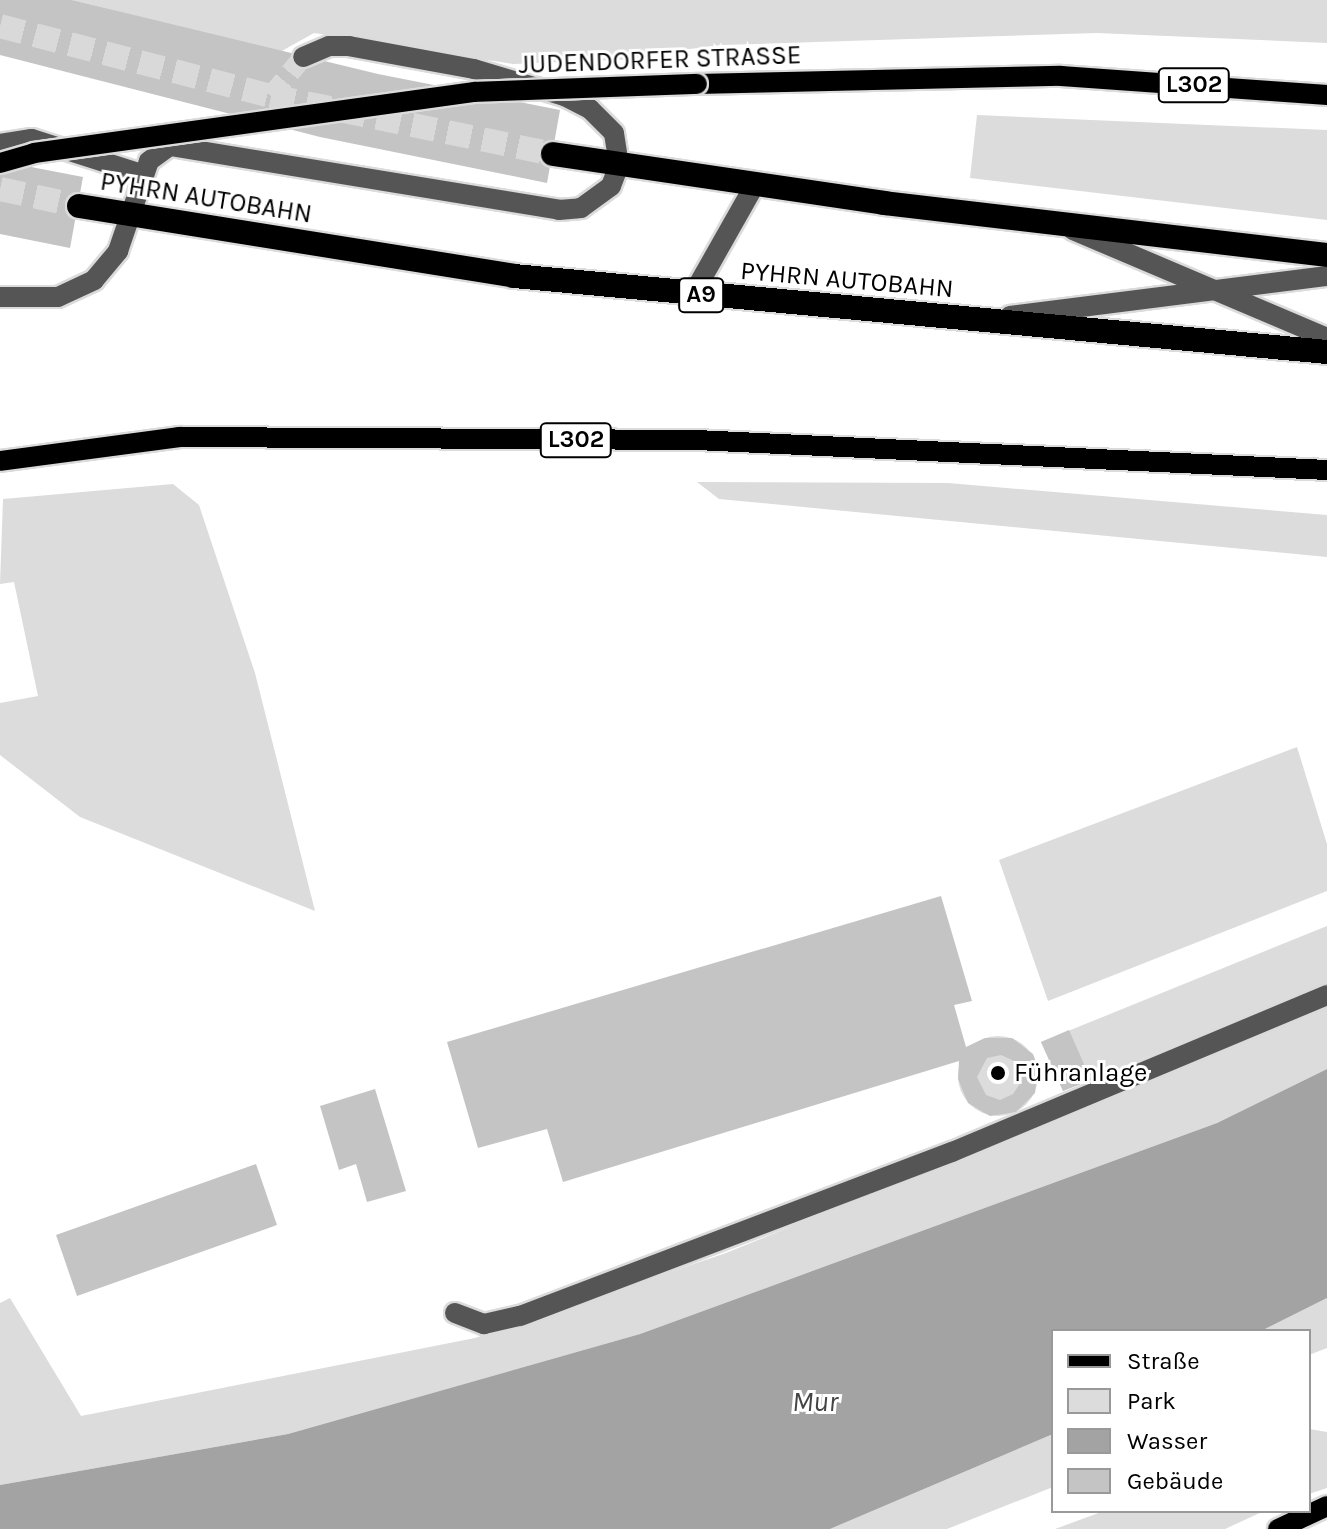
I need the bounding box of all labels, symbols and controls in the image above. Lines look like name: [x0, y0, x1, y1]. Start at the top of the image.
street label: JUDENDORFER STRASSE: [518, 39, 802, 81]
road number: L302: [1156, 65, 1232, 105]
street label: PYHRN AUTOBAHN: [98, 166, 314, 230]
street label: PYHRN AUTOBAHN: [739, 255, 955, 305]
road number: A9: [677, 275, 725, 315]
road number: L302: [538, 420, 614, 460]
place label: Führanlage: [1014, 1057, 1147, 1089]
marker: Führanlage: [989, 1064, 1007, 1082]
legend: [1051, 1329, 1311, 1513]
text: Straße: [1127, 1347, 1199, 1375]
water label: Mur: [792, 1385, 838, 1419]
text: Park: [1127, 1387, 1176, 1415]
text: Wasser: [1127, 1427, 1207, 1455]
text: Gebäude: [1127, 1467, 1223, 1495]

